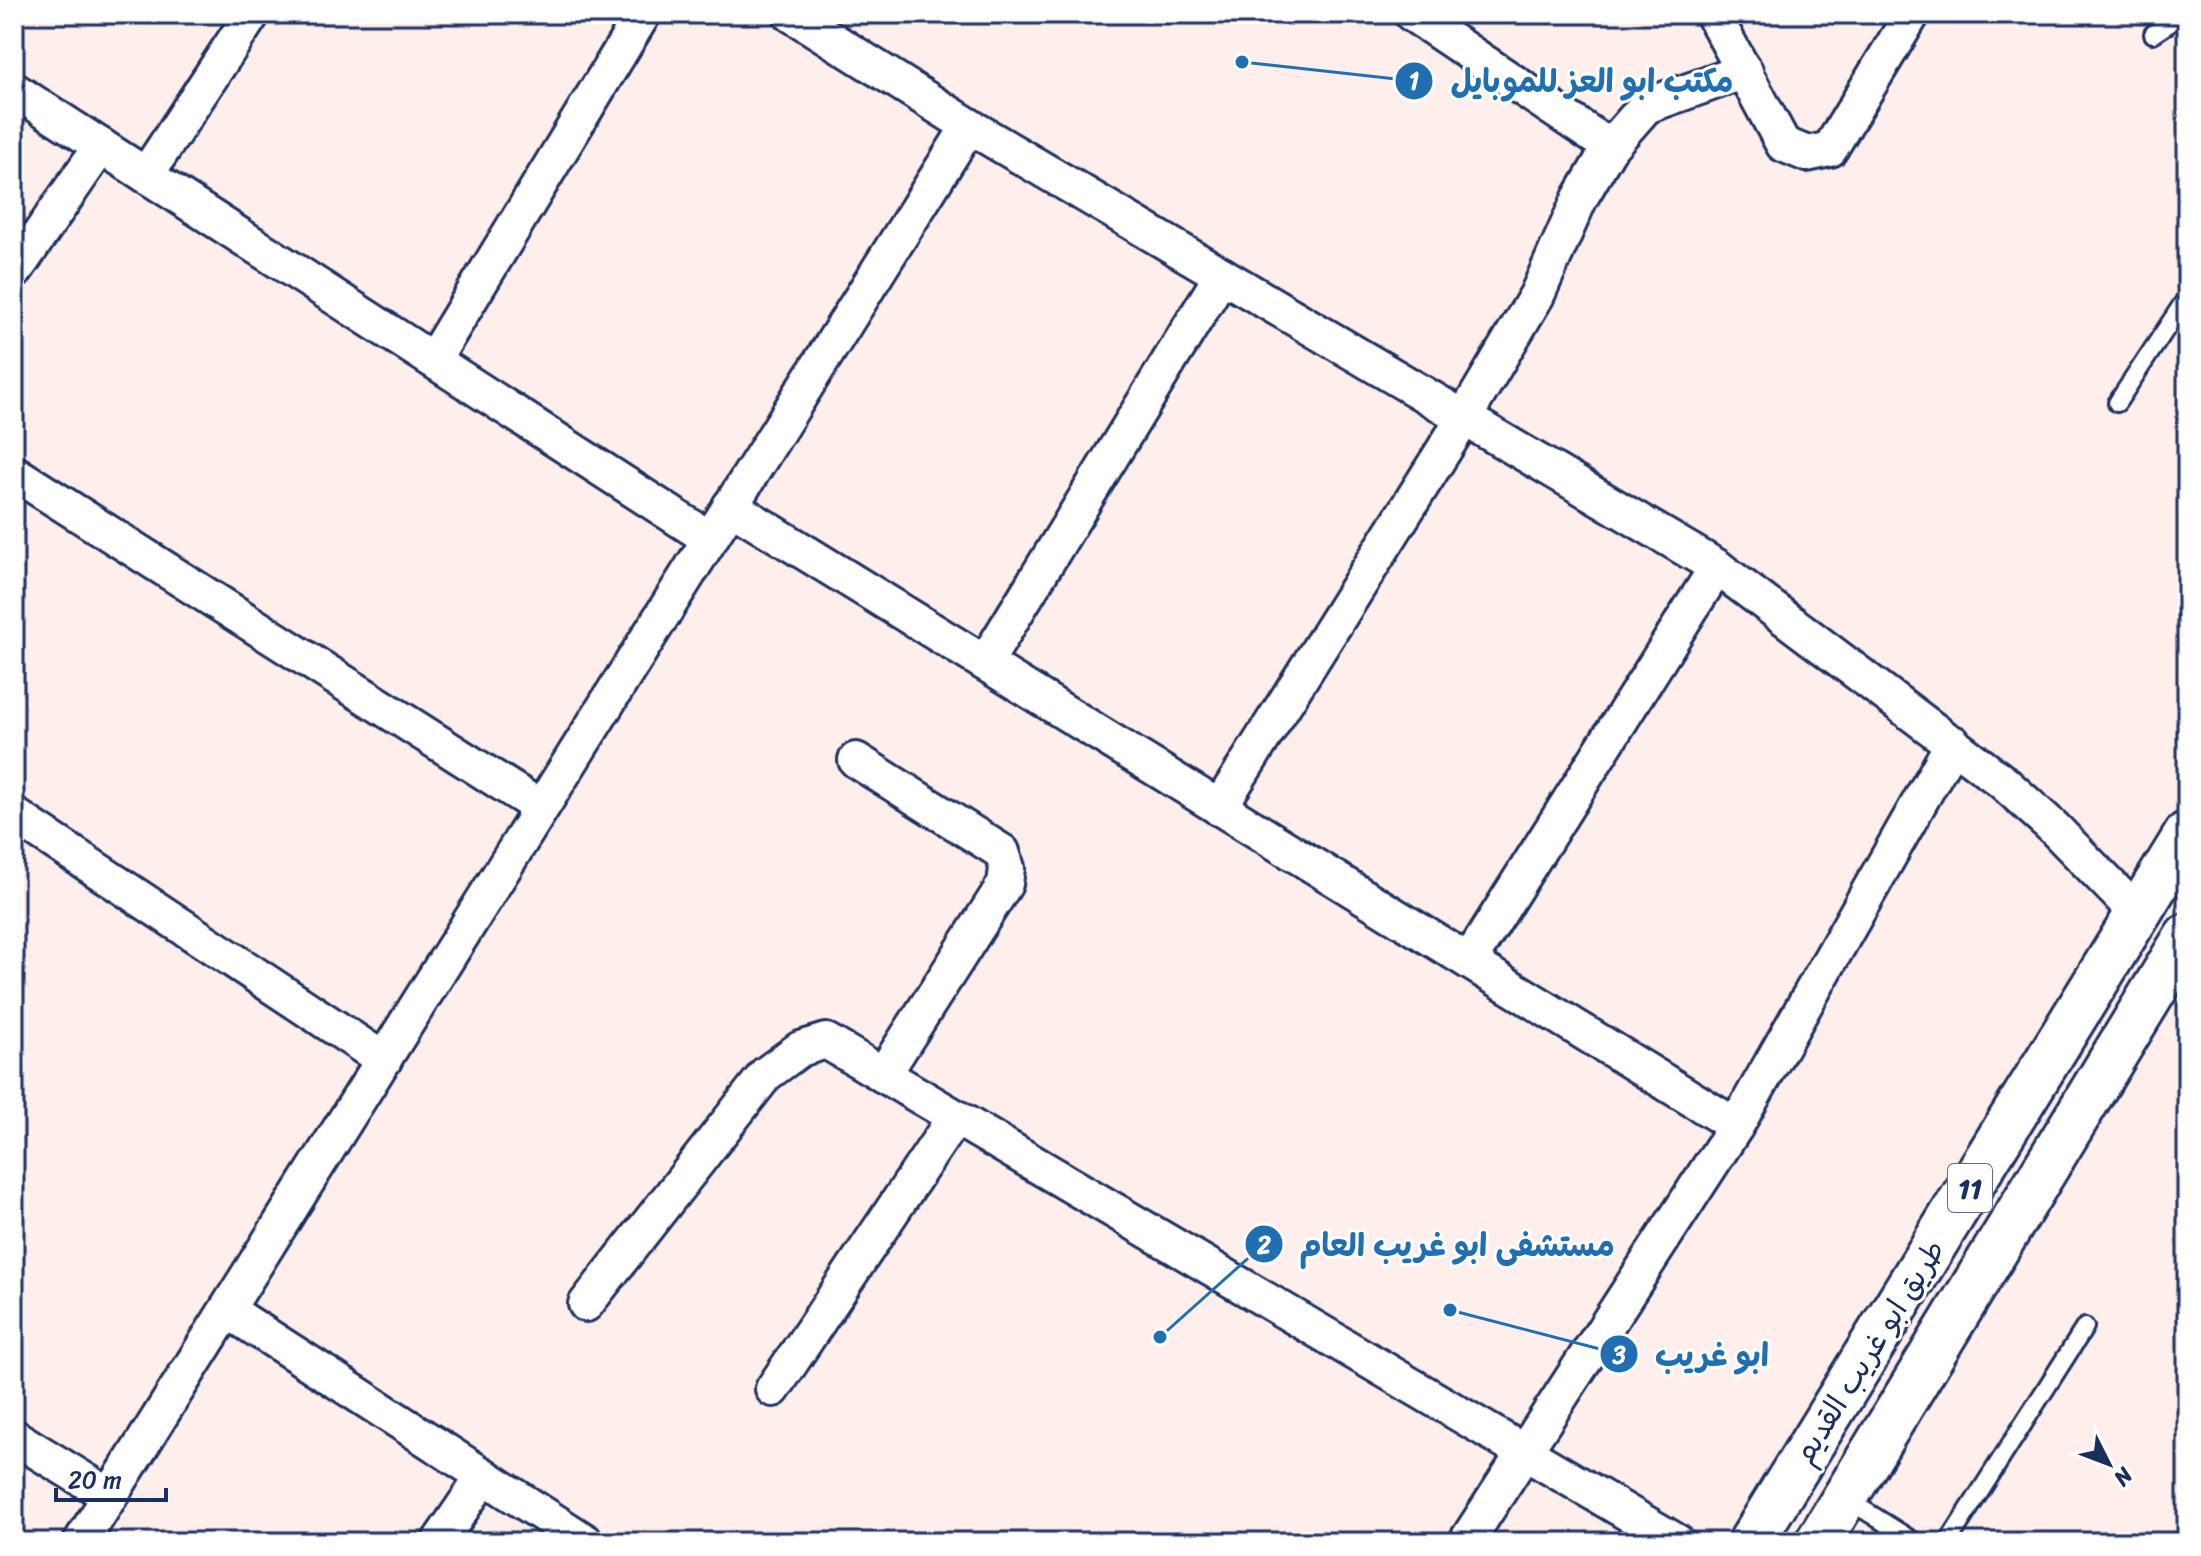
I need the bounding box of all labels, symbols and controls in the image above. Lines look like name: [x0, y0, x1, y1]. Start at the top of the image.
callout: مكتب ابو العز للموبايل: [1394, 53, 1749, 109]
text: مكتب ابو العز للموبايل: [1451, 53, 1733, 110]
text: 1: [1409, 60, 1419, 102]
road number: 11: [1948, 1164, 1992, 1212]
callout: مستشفى ابو غريب العام: [1244, 1216, 1631, 1272]
text: مستشفى ابو غريب العام: [1300, 1217, 1614, 1274]
text: 2: [1256, 1224, 1271, 1266]
street label: طريق ابو غريب القديم: [1778, 1228, 1960, 1476]
callout: ابو غريب: [1599, 1326, 1785, 1382]
text: ابو غريب: [1655, 1327, 1769, 1384]
text: 3: [1611, 1334, 1626, 1376]
north arrow: [2069, 1424, 2149, 1504]
scale bar: [56, 1452, 166, 1502]
text: N: [2103, 1458, 2144, 1496]
text: 20 m: [68, 1459, 122, 1501]

